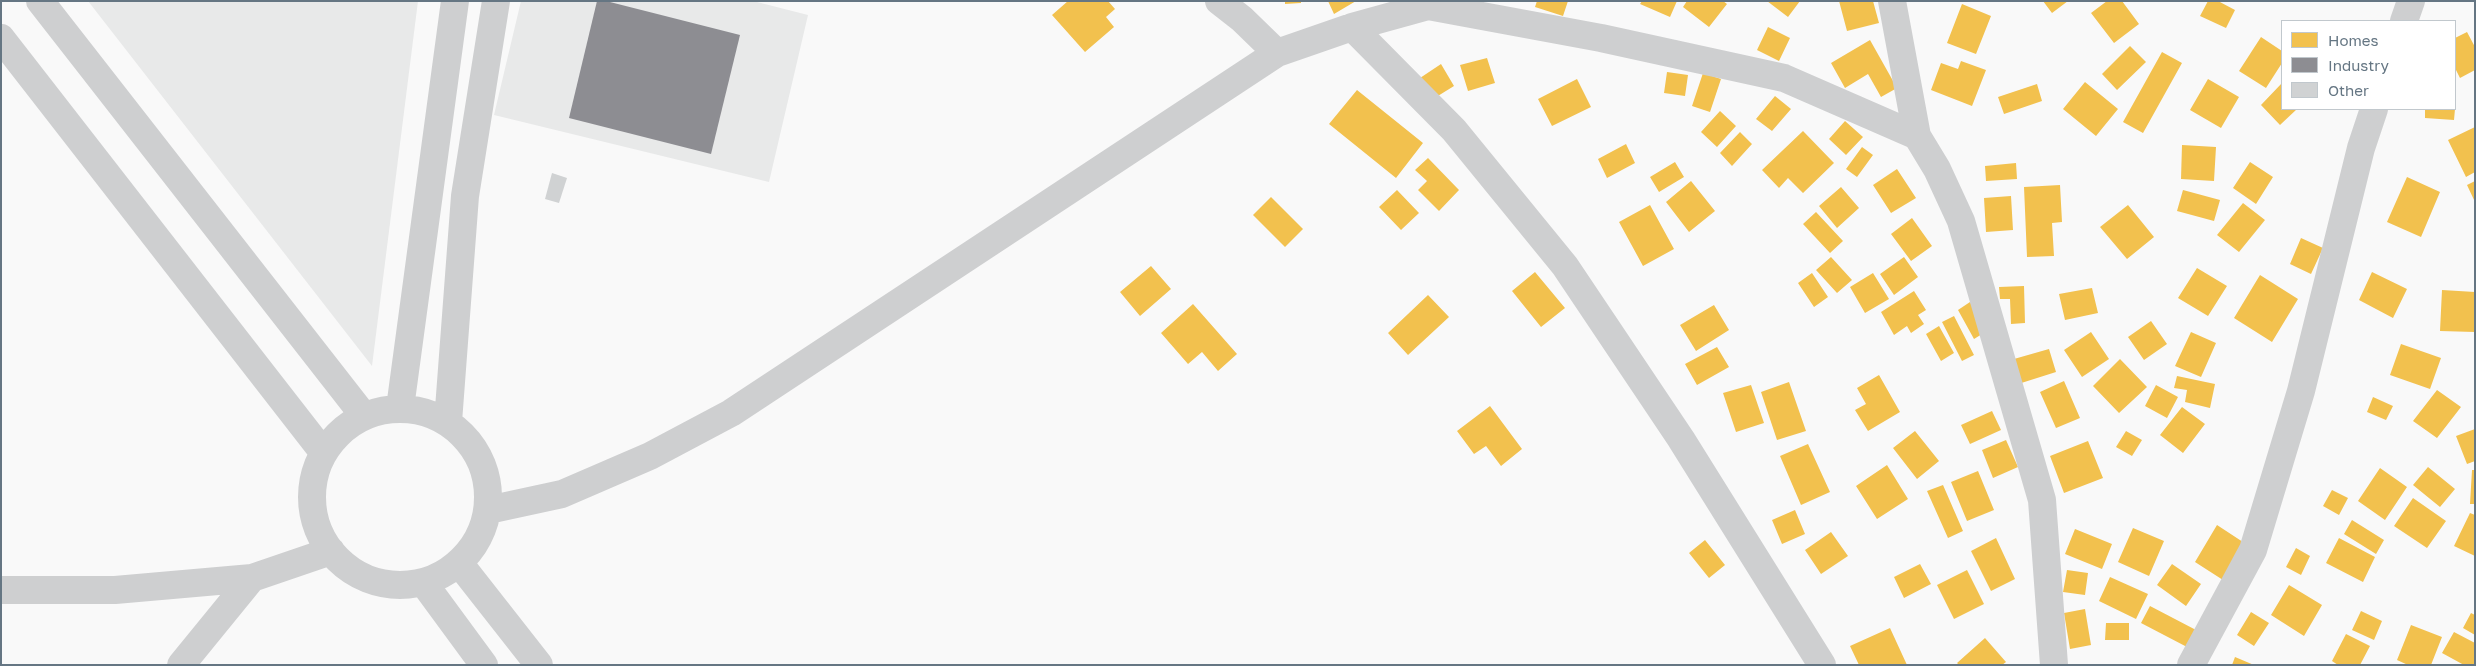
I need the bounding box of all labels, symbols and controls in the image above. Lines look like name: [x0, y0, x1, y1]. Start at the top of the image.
legend: [2281, 20, 2456, 110]
text: Homes: [2328, 31, 2378, 49]
text: Industry: [2328, 56, 2389, 74]
text: Other: [2328, 81, 2369, 99]

